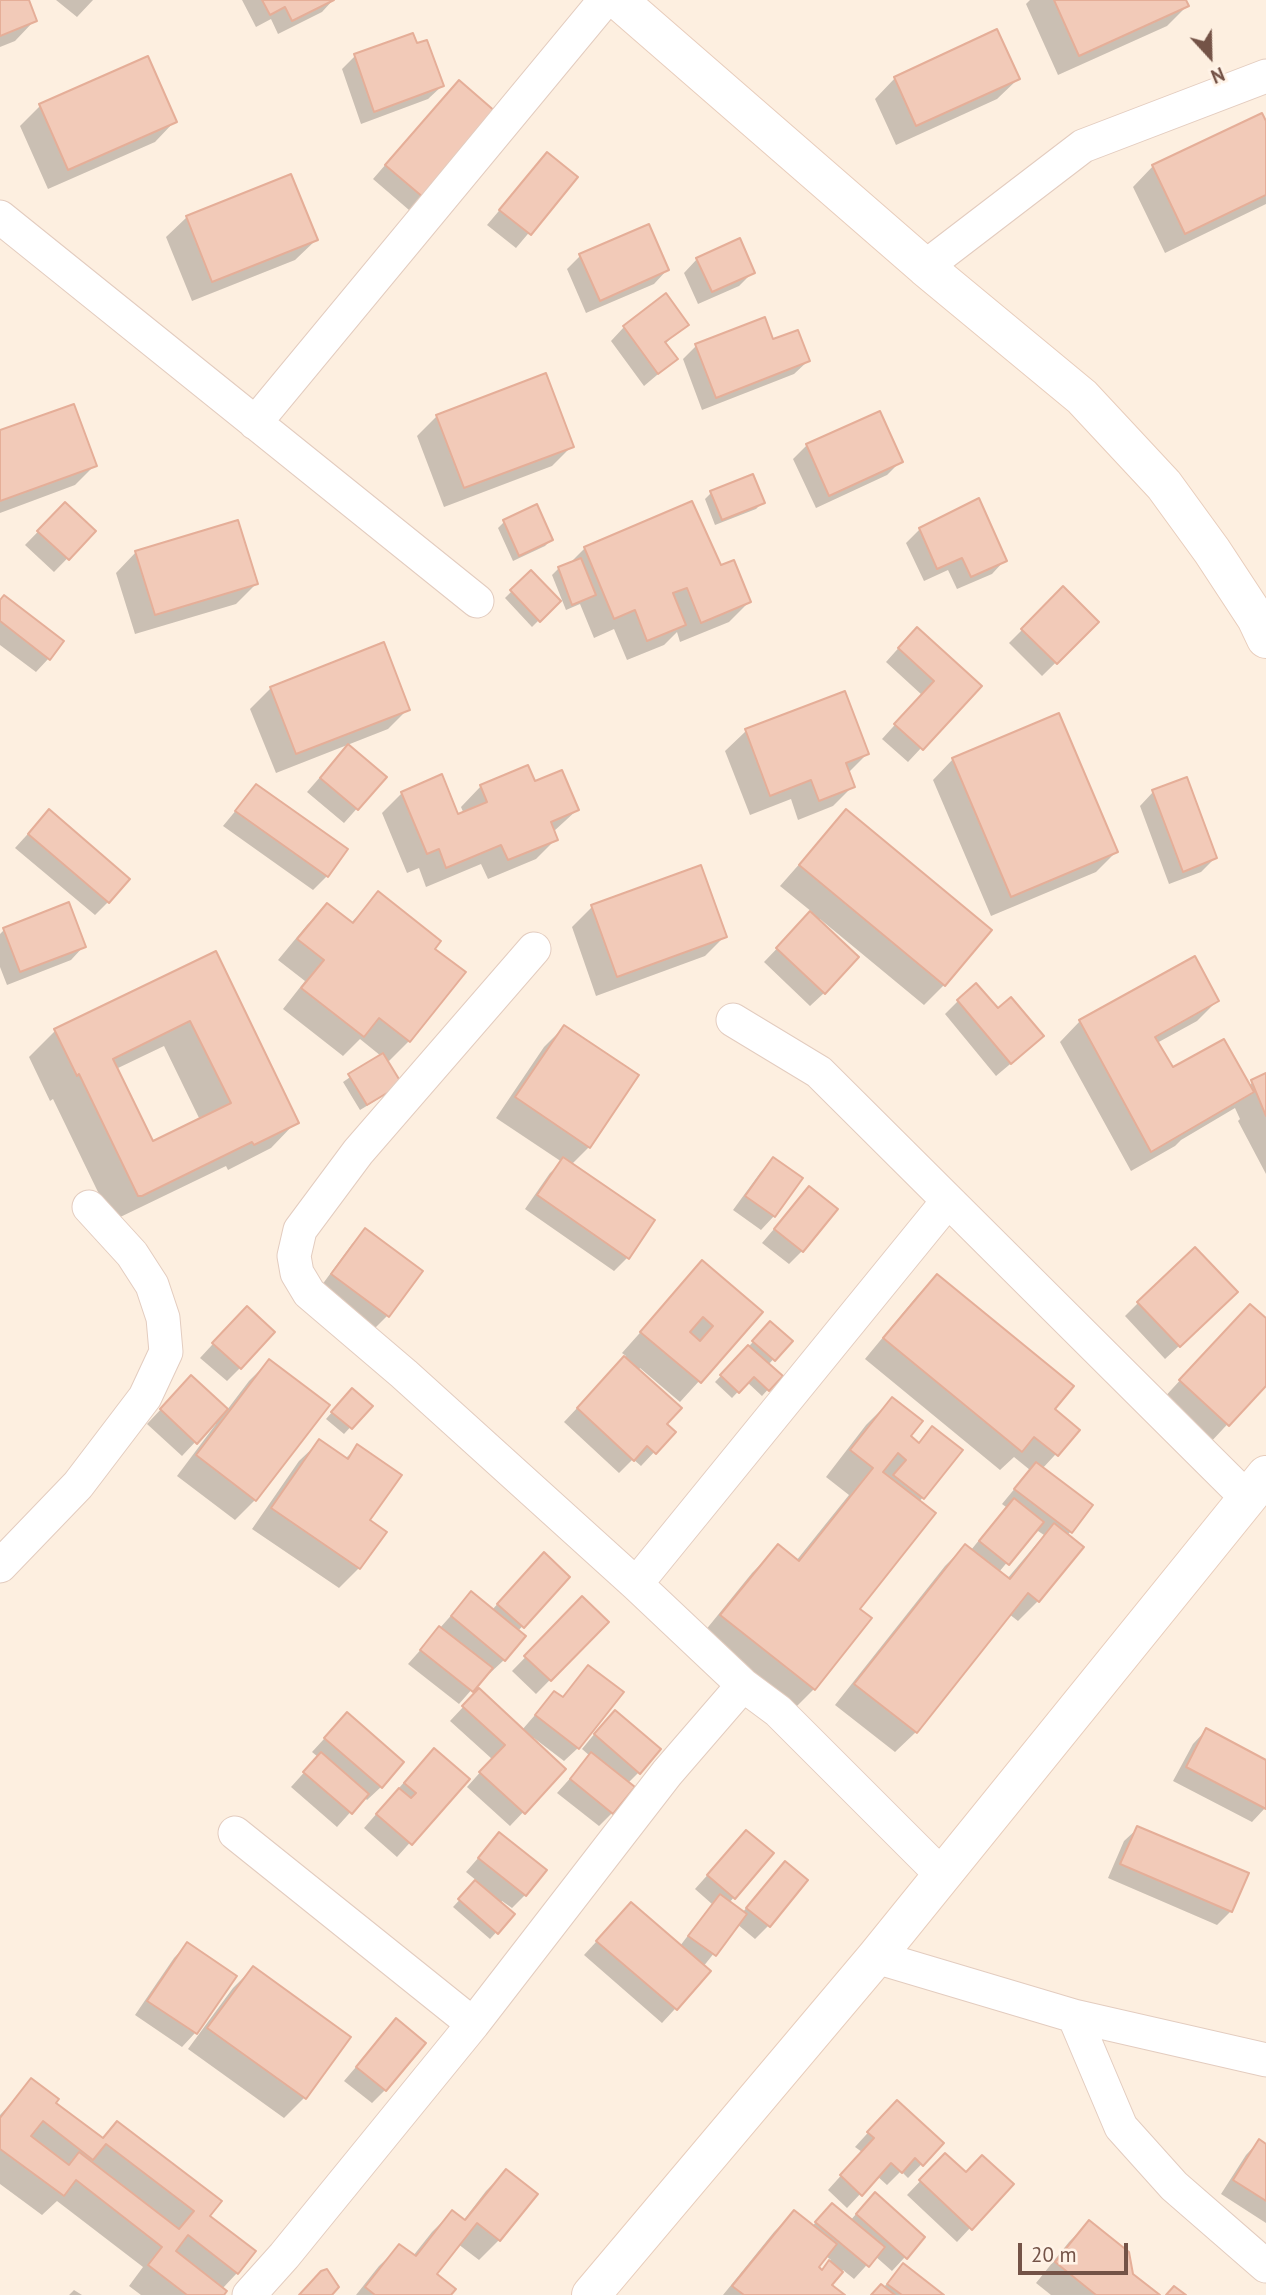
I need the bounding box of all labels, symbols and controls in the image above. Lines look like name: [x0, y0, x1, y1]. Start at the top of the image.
north arrow: [1175, 21, 1245, 91]
text: N: [1208, 62, 1228, 89]
scale bar: [1021, 2228, 1131, 2272]
text: 20 m: [1031, 2241, 1077, 2268]

